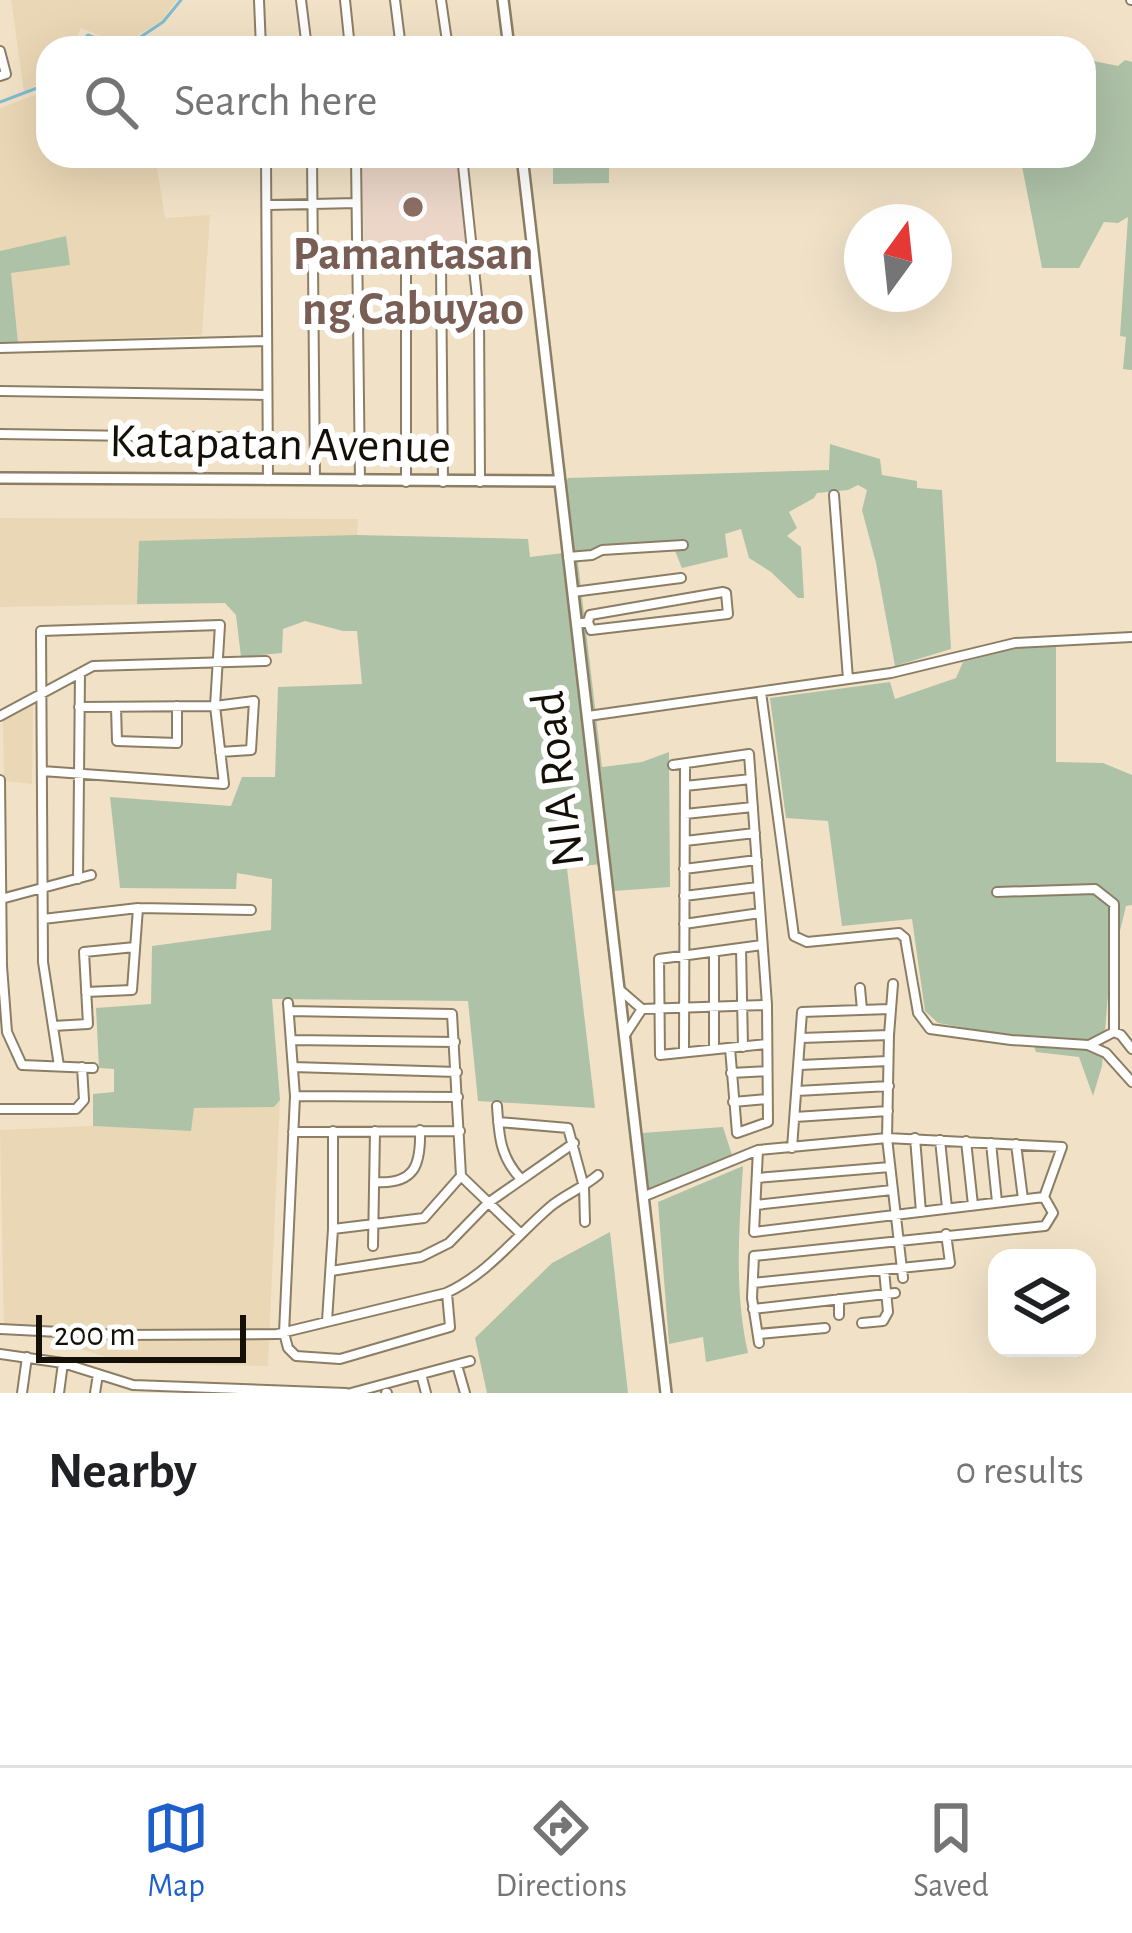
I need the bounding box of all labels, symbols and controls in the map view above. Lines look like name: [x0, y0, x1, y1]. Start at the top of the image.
search box: [36, 36, 1096, 168]
icon: search: [78, 69, 144, 135]
text: Search here: [174, 79, 377, 124]
marker: Pamantasan ng Cabuyao: [400, 194, 426, 220]
north arrow: [844, 204, 952, 312]
place label: Pamantasan ng Cabuyao: [292, 231, 534, 334]
street label: Katapatan Avenue: [109, 418, 451, 472]
street label: NIA Road: [524, 688, 594, 870]
map controls: [988, 1249, 1096, 1357]
button: layers: [988, 1249, 1096, 1357]
scale bar: [36, 1309, 246, 1362]
text: 200 m: [54, 1319, 136, 1352]
text: Nearby: [48, 1446, 197, 1497]
text: 0 results: [956, 1452, 1084, 1491]
tab: Map: [143, 1795, 209, 1907]
tab: Directions: [495, 1795, 627, 1907]
tab: Saved: [913, 1795, 989, 1907]

